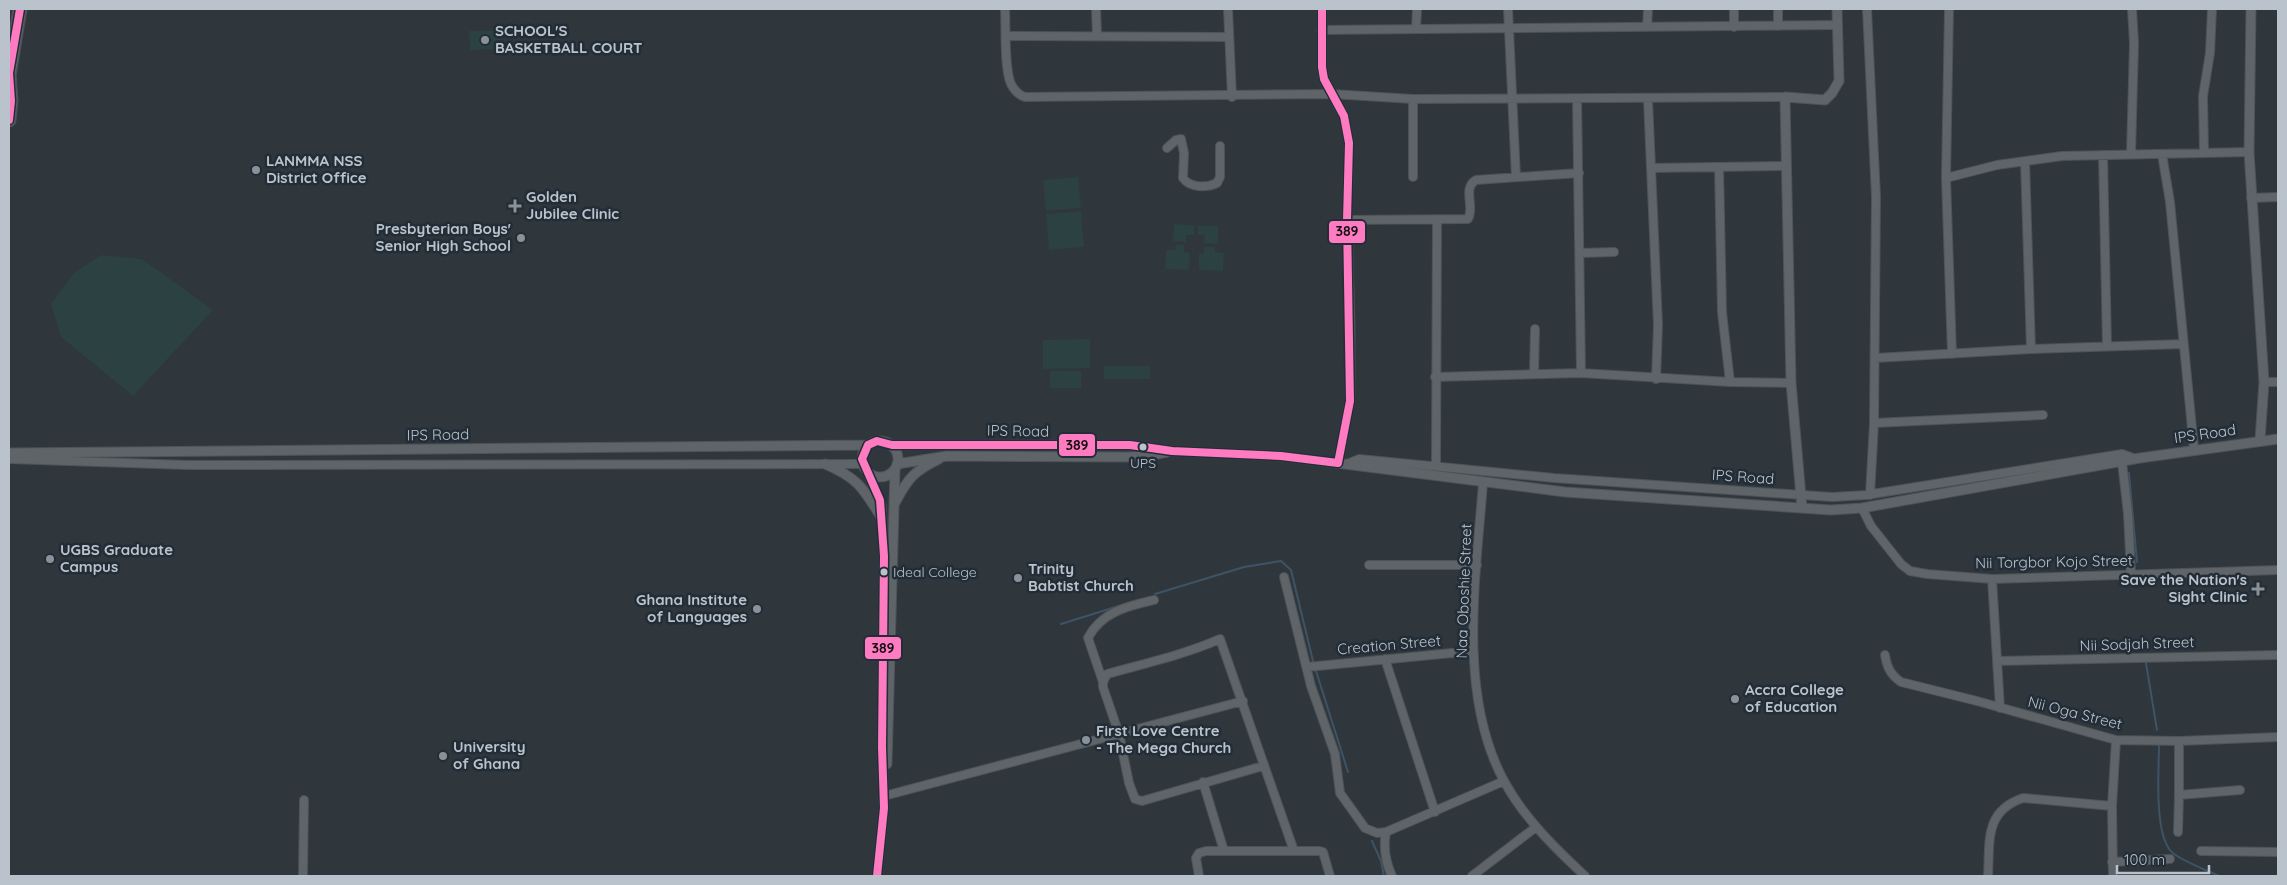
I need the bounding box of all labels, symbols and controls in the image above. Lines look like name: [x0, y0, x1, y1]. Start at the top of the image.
place label: SCHOOL'S BASKETBALL COURT: [495, 21, 642, 57]
marker: SCHOOL'S BASKETBALL COURT: [479, 34, 491, 46]
place label: LANMMA NSS District Office: [266, 151, 367, 187]
marker: LANMMA NSS District Office: [250, 164, 262, 176]
place label: Golden Jubilee Clinic: [526, 187, 619, 223]
marker: Golden Jubilee Clinic: [508, 199, 522, 213]
place label: Presbyterian Boys' Senior High School: [375, 219, 511, 255]
line badge: 389: [1328, 220, 1366, 244]
text: 389: [1335, 222, 1359, 240]
marker: Presbyterian Boys' Senior High School: [515, 232, 527, 244]
street label: IPS Road: [987, 420, 1049, 441]
street label: IPS Road: [2173, 420, 2237, 447]
street label: IPS Road: [407, 424, 469, 445]
line badge: 389: [1058, 433, 1096, 457]
text: 389: [1065, 436, 1089, 454]
marker: UPS: [1138, 442, 1148, 452]
place label: UPS: [1130, 454, 1156, 472]
street label: IPS Road: [1711, 465, 1775, 488]
street label: Naa Oboshie Street: [1452, 523, 1475, 659]
place label: UGBS Graduate Campus: [60, 540, 173, 576]
street label: Nii Torgbor Kojo Street: [1975, 551, 2133, 572]
marker: UGBS Graduate Campus: [44, 553, 56, 565]
place label: Trinity Babtist Church: [1028, 559, 1134, 595]
place label: Ideal College: [893, 563, 977, 581]
marker: Ideal College: [879, 567, 889, 577]
place label: Save the Nation's Sight Clinic: [2121, 570, 2247, 606]
marker: Trinity Babtist Church: [1012, 572, 1024, 584]
marker: Save the Nation's Sight Clinic: [2251, 582, 2265, 596]
place label: Ghana Institute of Languages: [636, 590, 747, 626]
marker: Ghana Institute of Languages: [751, 603, 763, 615]
street label: Creation Street: [1336, 631, 1442, 658]
street label: Nii Sodjah Street: [2079, 632, 2195, 655]
line badge: 389: [864, 636, 902, 660]
text: 389: [871, 639, 895, 657]
place label: Accra College of Education: [1745, 680, 1844, 716]
street label: Nii Oga Street: [2026, 692, 2124, 733]
marker: Accra College of Education: [1729, 693, 1741, 705]
place label: First Love Centre - The Mega Church: [1096, 721, 1231, 757]
marker: First Love Centre - The Mega Church: [1080, 734, 1092, 746]
place label: University of Ghana: [453, 737, 525, 773]
marker: University of Ghana: [437, 750, 449, 762]
scale bar: [2117, 842, 2210, 874]
text: 100 m: [2124, 850, 2165, 869]

